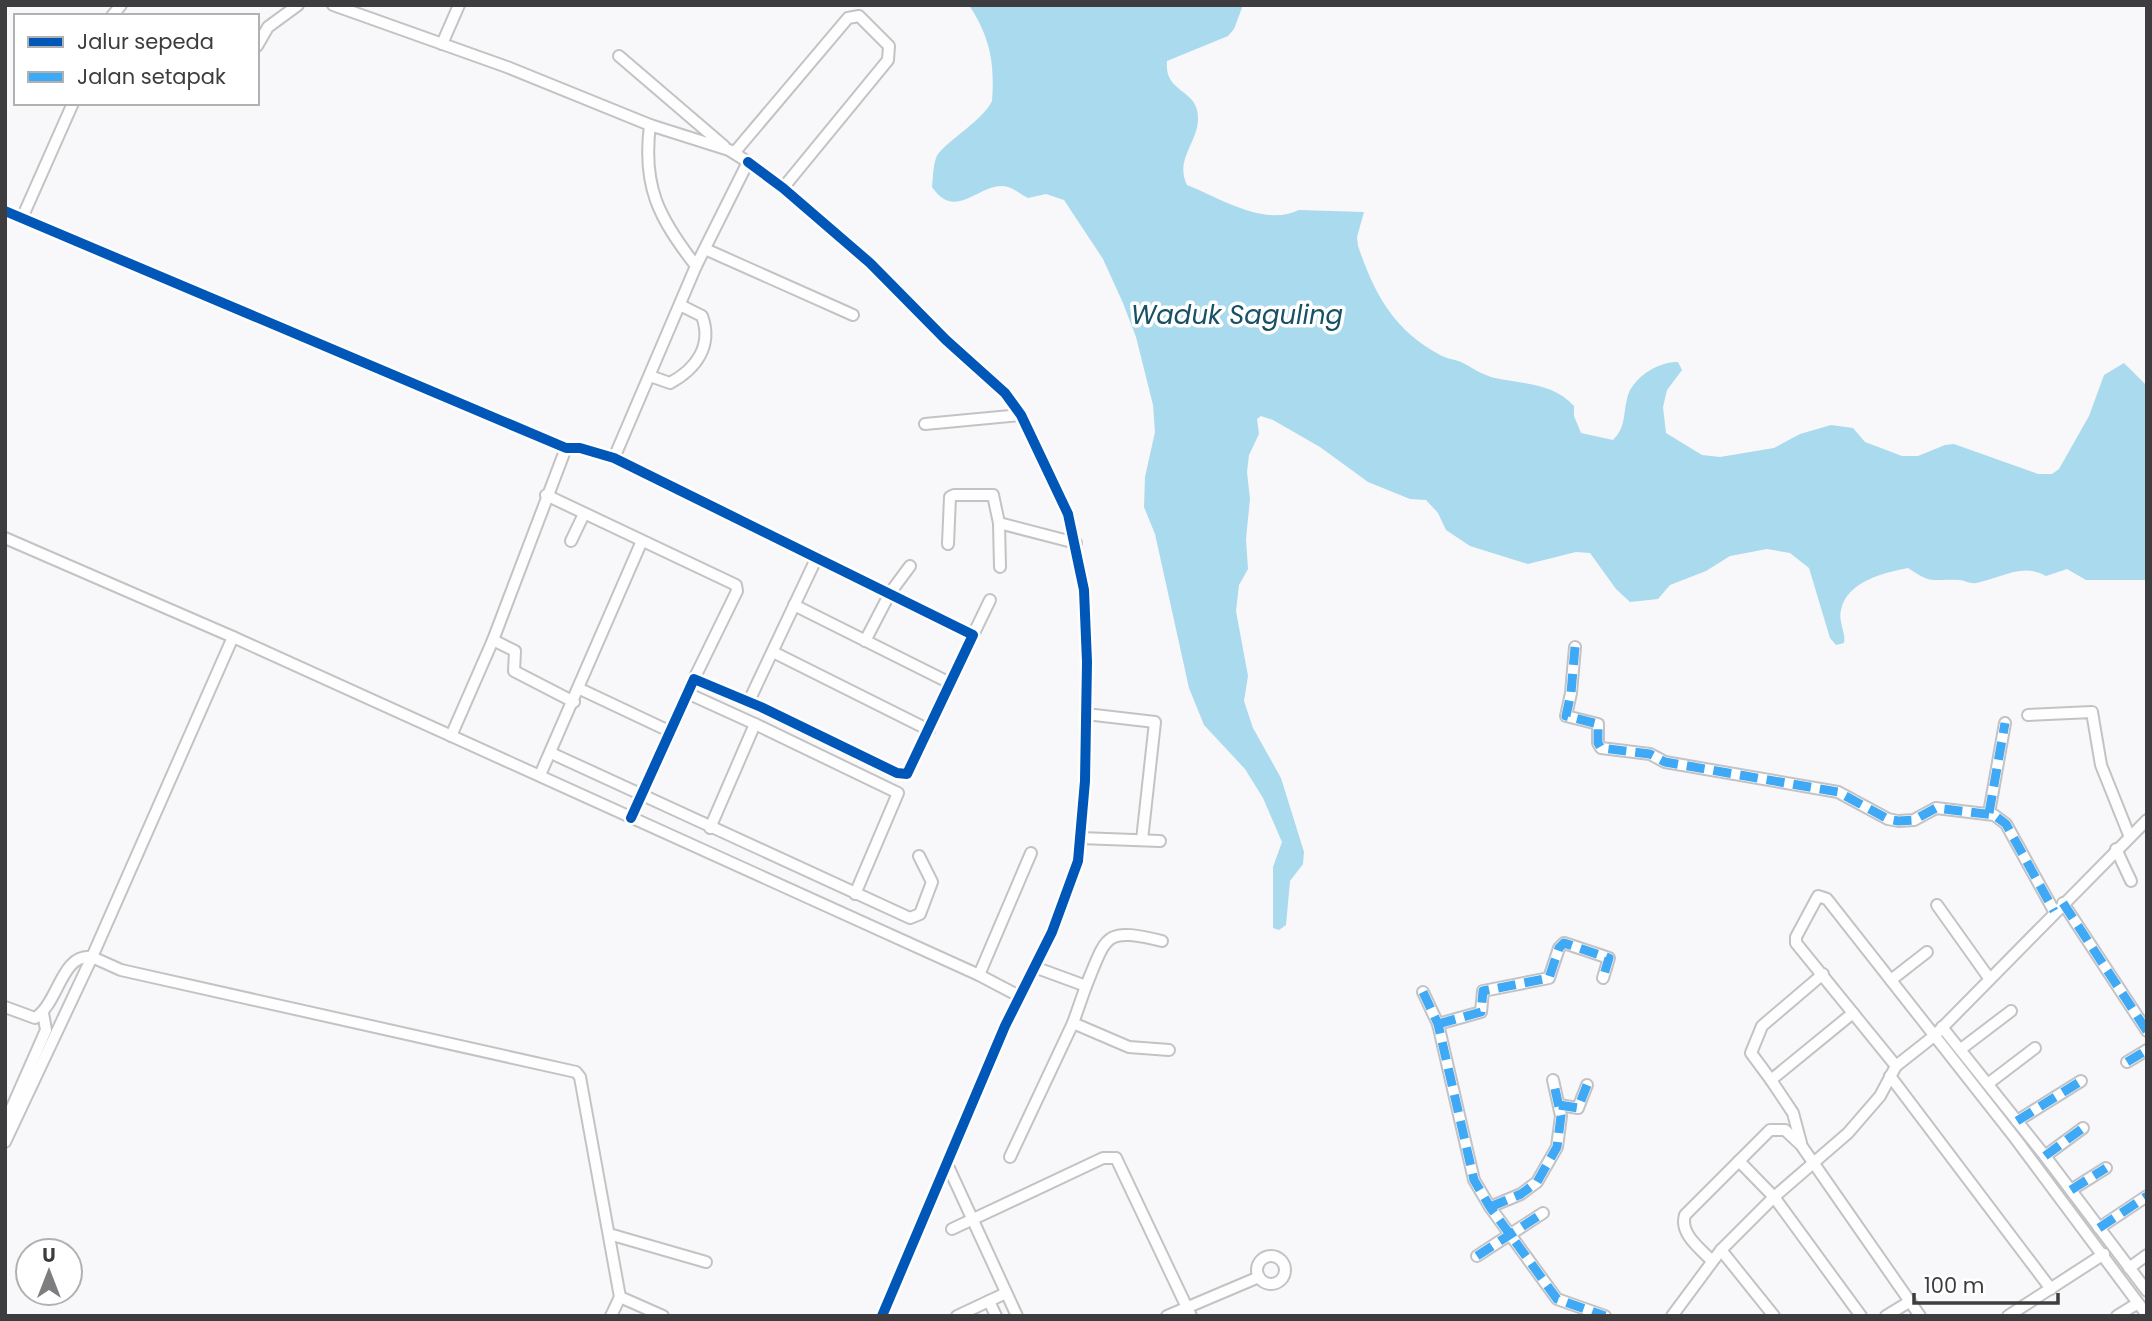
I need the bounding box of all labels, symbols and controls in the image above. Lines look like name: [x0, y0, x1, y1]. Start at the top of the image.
legend: [14, 14, 259, 105]
text: Jalur sepeda: [77, 27, 214, 56]
text: Jalan setapak: [77, 62, 226, 91]
water label: Waduk Saguling: [1131, 297, 1343, 333]
north arrow: [14, 1237, 84, 1307]
text: U: [42, 1242, 56, 1269]
scale bar: [1914, 1262, 2058, 1306]
text: 100 m: [1924, 1271, 1984, 1300]

